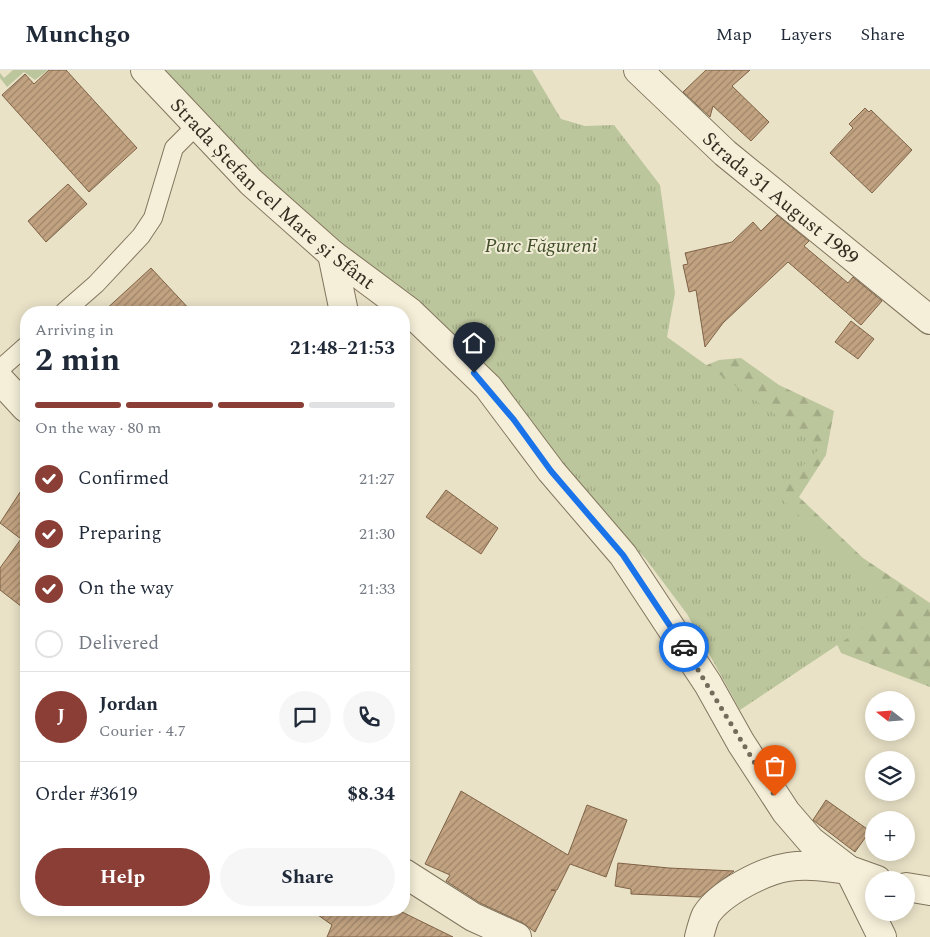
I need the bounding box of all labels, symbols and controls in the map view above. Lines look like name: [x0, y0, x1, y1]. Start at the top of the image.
text: Munchgo: [25, 17, 130, 53]
text: Map: [716, 21, 752, 48]
text: Layers: [780, 21, 832, 48]
text: Share: [860, 21, 905, 48]
street label: Strada Ștefan cel Mare și Sfânt: [163, 91, 381, 297]
street label: Strada 31 August 1989: [695, 125, 865, 272]
park label: Parc Făgureni: [484, 231, 598, 261]
text: Arriving in: [35, 318, 114, 342]
pin: [453, 322, 495, 373]
icon: home: [460, 329, 488, 357]
text: 21:48–21:53: [290, 334, 395, 363]
text: 2 min: [35, 336, 120, 385]
text: On the way · 80 m: [35, 416, 161, 440]
text: Confirmed: [78, 464, 169, 493]
icon: check: [35, 465, 63, 493]
text: 21:27: [359, 467, 395, 491]
text: Preparing: [78, 519, 162, 548]
icon: check: [35, 520, 63, 548]
text: 21:30: [359, 522, 395, 546]
text: On the way: [78, 574, 174, 603]
icon: check: [35, 575, 63, 603]
text: 21:33: [359, 577, 395, 601]
courier: [659, 622, 709, 672]
text: Delivered: [78, 629, 159, 658]
icon: car: [670, 633, 698, 661]
text: Jordan: [99, 690, 158, 719]
button: chat: [279, 691, 331, 743]
button: phone: [343, 691, 395, 743]
north arrow: [865, 691, 915, 741]
map controls: [865, 691, 915, 921]
text: J: [57, 702, 65, 731]
text: Courier · 4.7: [99, 719, 186, 743]
pin: [754, 745, 796, 796]
button: layers: [865, 751, 915, 801]
icon: bag: [761, 752, 789, 780]
text: Order #3619: [35, 780, 138, 809]
text: $8.34: [347, 780, 395, 809]
button: +: [865, 811, 915, 861]
button: Help: [35, 848, 210, 906]
button: Share: [220, 848, 395, 906]
button: −: [865, 871, 915, 921]

